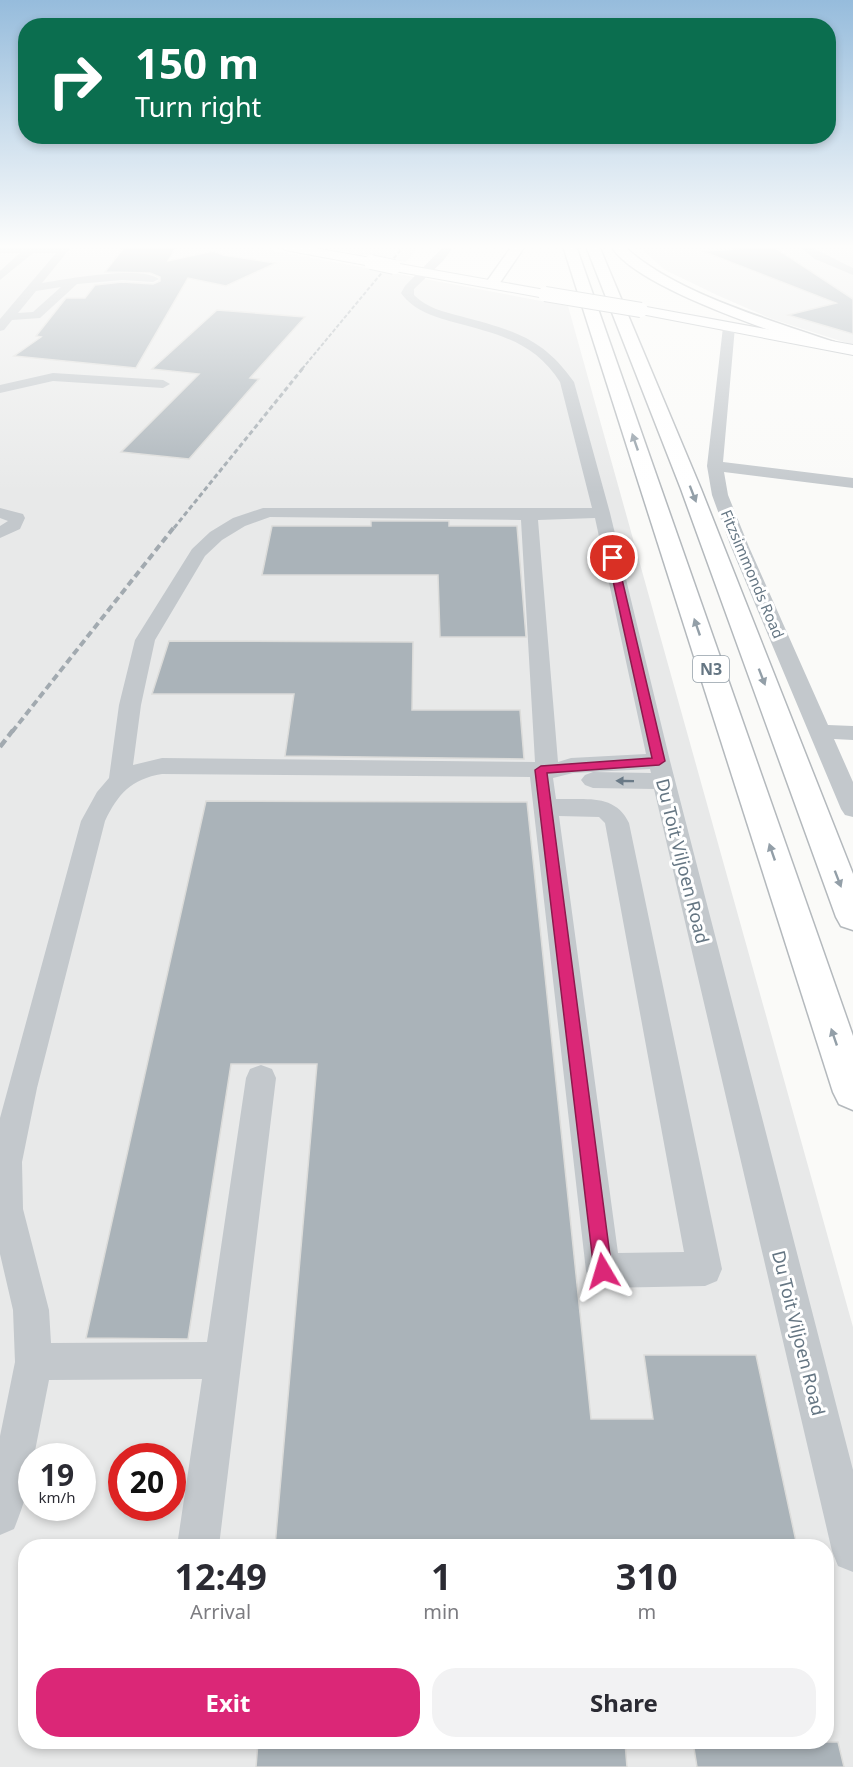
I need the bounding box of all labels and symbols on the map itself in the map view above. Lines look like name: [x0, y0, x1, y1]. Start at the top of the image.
one-way arrow: [629, 433, 639, 451]
one-way arrow: [688, 486, 698, 504]
street label: Fitzsimmonds Road: [717, 507, 789, 641]
pin: [587, 532, 638, 583]
one-way arrow: [691, 618, 701, 636]
road number: N3: [693, 656, 729, 682]
one-way arrow: [757, 668, 767, 686]
one-way arrow: [615, 776, 634, 786]
street label: Du Toit Viljoen Road: [651, 776, 715, 946]
one-way arrow: [767, 843, 777, 861]
one-way arrow: [834, 870, 844, 888]
one-way arrow: [829, 1028, 839, 1046]
position arrow: [571, 1239, 635, 1303]
street label: Du Toit Viljoen Road: [767, 1248, 831, 1418]
speed limit sign: 20: [108, 1443, 186, 1521]

